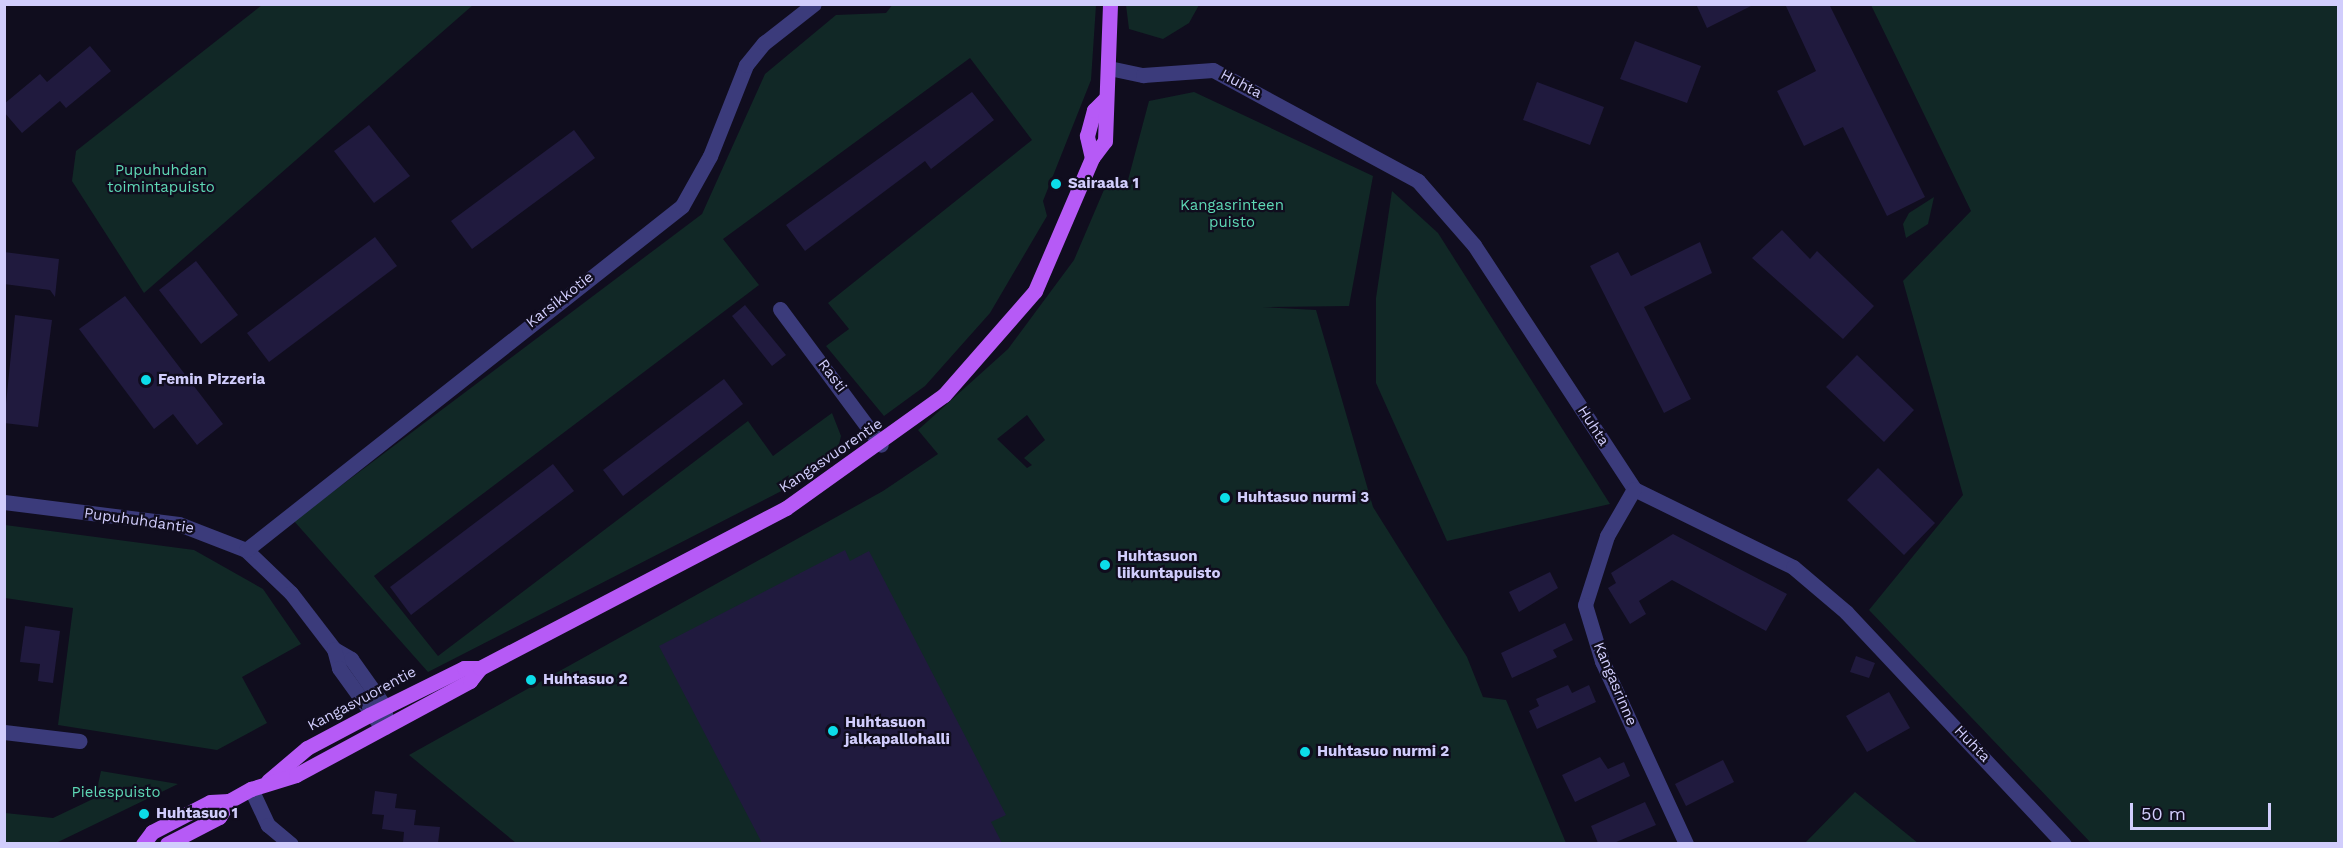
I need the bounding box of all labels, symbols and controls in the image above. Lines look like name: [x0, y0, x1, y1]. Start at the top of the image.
street label: Huhta: [1217, 66, 1265, 102]
park label: Pupuhuhdan toimintapuisto: [107, 161, 215, 196]
place label: Sairaala 1: [1068, 175, 1139, 193]
marker: Sairaala 1: [1049, 177, 1063, 191]
park label: Kangasrinteen puisto: [1180, 196, 1284, 231]
street label: Karsikkotie: [523, 268, 597, 332]
street label: Rasti: [814, 356, 850, 396]
place label: Femin Pizzeria: [158, 371, 265, 389]
marker: Femin Pizzeria: [139, 373, 153, 387]
street label: Huhta: [1573, 403, 1613, 449]
street label: Kangasvuorentie: [776, 415, 886, 497]
place label: Huhtasuo nurmi 3: [1237, 489, 1369, 507]
marker: Huhtasuo nurmi 3: [1218, 491, 1232, 505]
street label: Pupuhuhdantie: [83, 504, 195, 538]
place label: Huhtasuon liikuntapuisto: [1117, 547, 1220, 582]
marker: Huhtasuon liikuntapuisto: [1098, 558, 1112, 572]
street label: Kangasrinne: [1589, 639, 1641, 729]
street label: Kangasvuorentie: [305, 663, 419, 735]
place label: Huhtasuo 2: [543, 671, 627, 689]
marker: Huhtasuo 2: [524, 673, 538, 687]
place label: Huhtasuon jalkapallohalli: [845, 713, 950, 748]
street label: Huhta: [1950, 722, 1994, 766]
marker: Huhtasuon jalkapallohalli: [826, 724, 840, 738]
place label: Huhtasuo nurmi 2: [1317, 743, 1449, 761]
marker: Huhtasuo nurmi 2: [1298, 745, 1312, 759]
park label: Pielespuisto: [72, 784, 160, 802]
scale bar: [2133, 791, 2274, 829]
text: 50 m: [2141, 803, 2186, 824]
place label: Huhtasuo 1: [156, 805, 238, 823]
marker: Huhtasuo 1: [137, 807, 151, 821]

